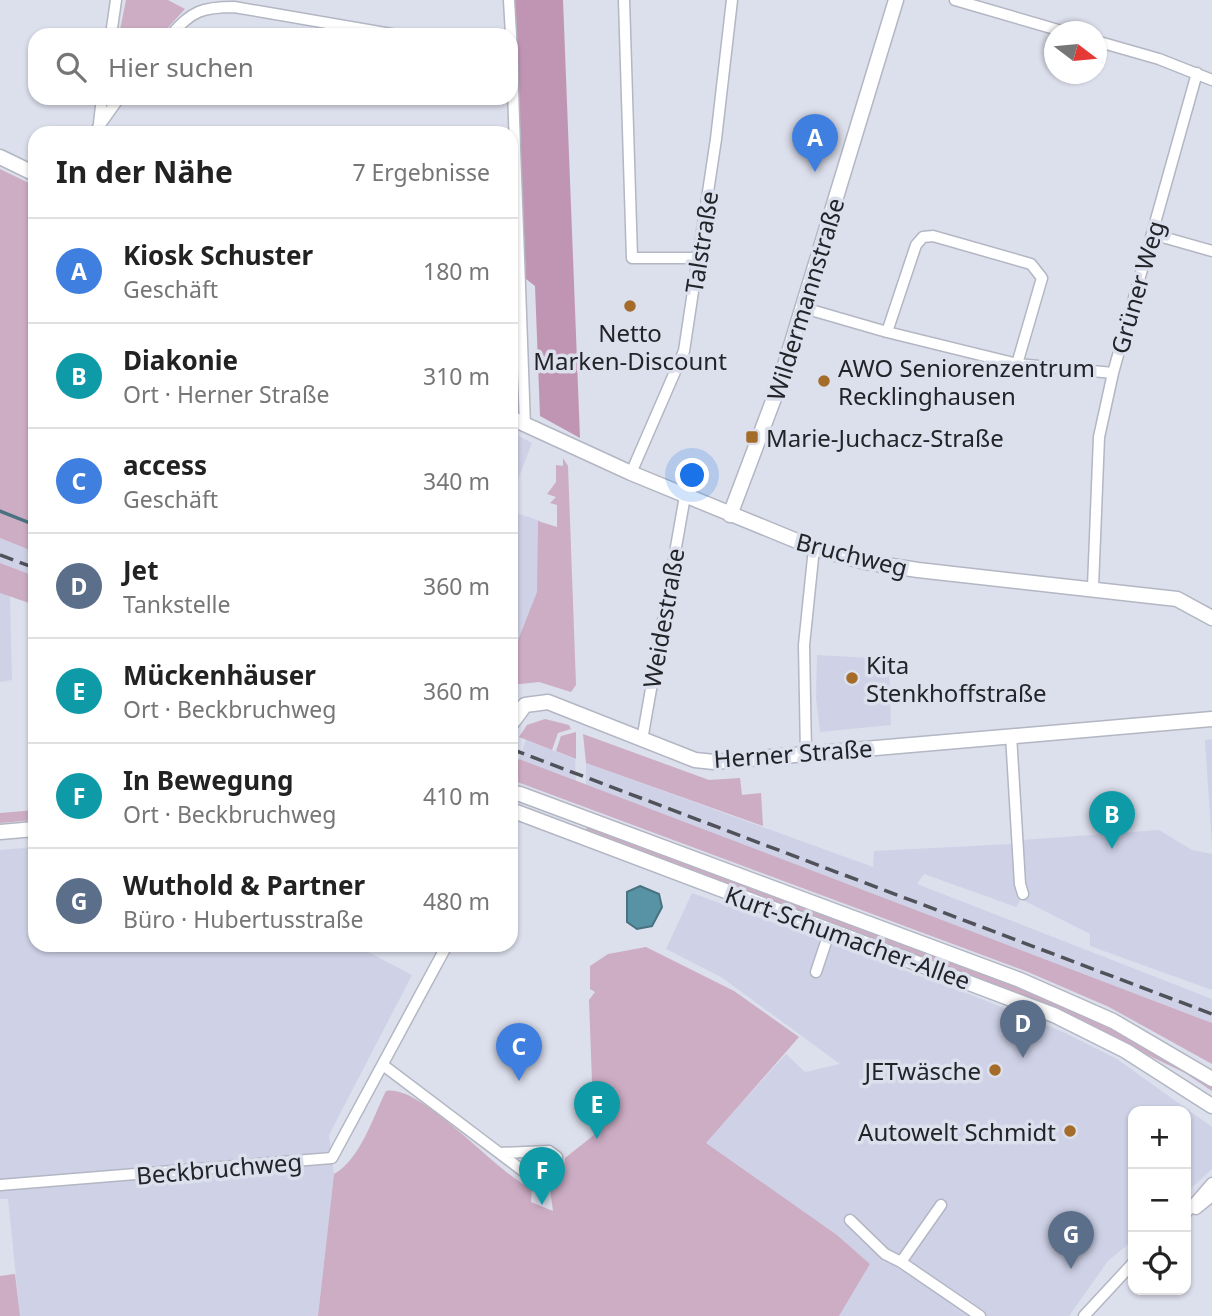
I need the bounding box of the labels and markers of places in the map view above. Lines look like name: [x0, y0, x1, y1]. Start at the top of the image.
pin: A: [792, 114, 838, 172]
marker: Netto Marken-Discount: [622, 298, 638, 314]
place label: Netto Marken-Discount: [533, 316, 727, 377]
place label: AWO Seniorenzentrum Recklinghausen: [838, 351, 1095, 412]
marker: AWO Seniorenzentrum Recklinghausen: [816, 373, 832, 389]
place label: Marie-Juchacz-Straße: [766, 421, 1004, 454]
marker: Marie-Juchacz-Straße: [744, 429, 760, 445]
place label: Kita Stenkhoffstraße: [866, 648, 1047, 709]
marker: Kita Stenkhoffstraße: [844, 670, 860, 686]
pin: B: [1089, 791, 1135, 849]
pin: D: [1000, 1000, 1046, 1058]
pin: C: [496, 1023, 542, 1081]
place label: JETwäsche: [863, 1054, 981, 1087]
marker: JETwäsche: [987, 1062, 1003, 1078]
pin: E: [574, 1081, 620, 1139]
place label: Autowelt Schmidt: [858, 1115, 1056, 1148]
marker: Autowelt Schmidt: [1062, 1123, 1078, 1139]
pin: F: [519, 1147, 565, 1205]
pin: G: [1048, 1211, 1094, 1269]

